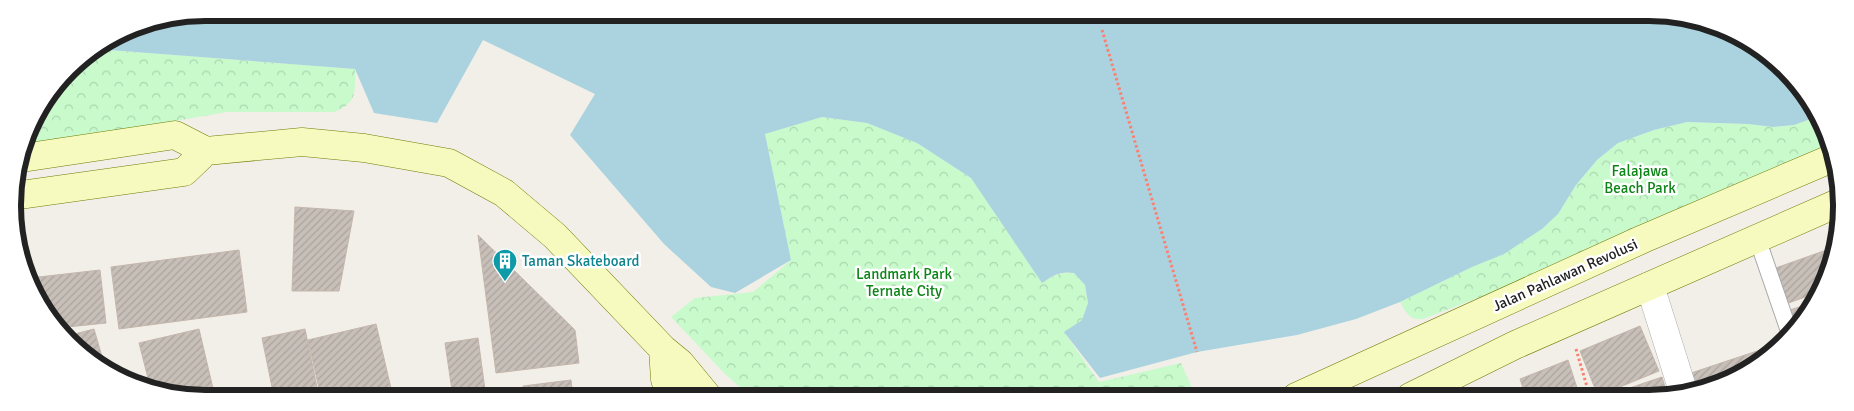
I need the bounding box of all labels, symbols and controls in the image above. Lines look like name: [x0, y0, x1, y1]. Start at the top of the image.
park label: Falajawa Beach Park: [1604, 162, 1676, 197]
street label: Jalan Pahlawan Revolusi: [1490, 235, 1640, 315]
building icon: Taman Skateboard: [492, 248, 518, 282]
place label: Taman Skateboard: [522, 252, 640, 270]
park label: Landmark Park Ternate City: [856, 265, 953, 300]

